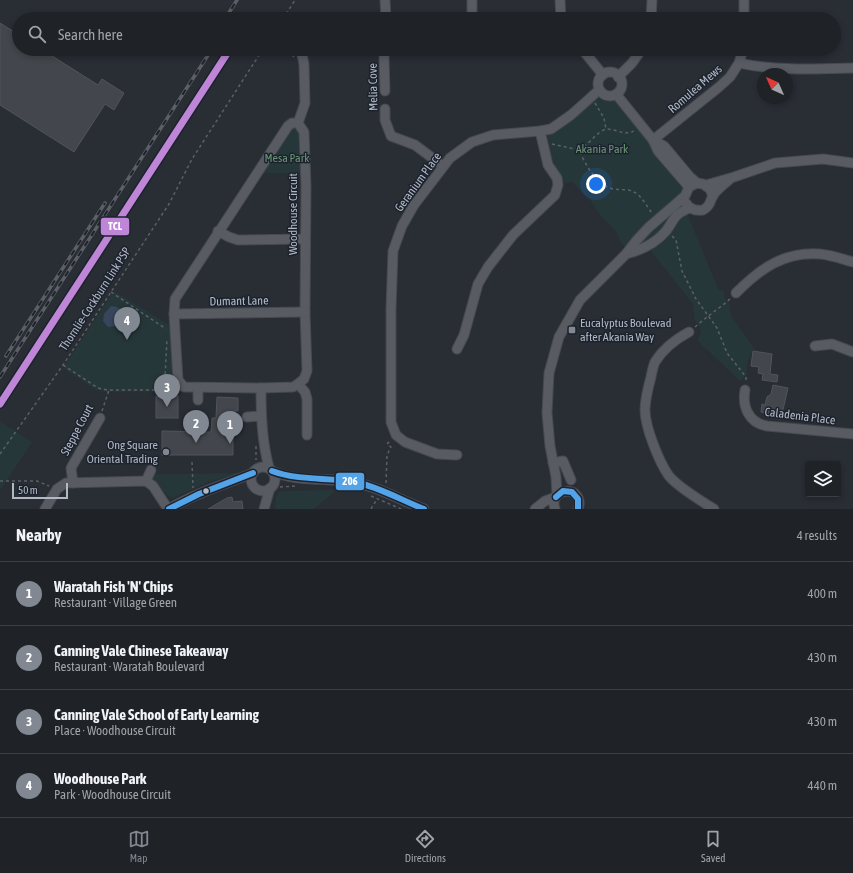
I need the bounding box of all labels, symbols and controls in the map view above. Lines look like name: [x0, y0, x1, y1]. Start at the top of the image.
search box: [12, 12, 841, 56]
icon: search: [26, 23, 48, 45]
text: Search here: [58, 26, 123, 43]
street label: Romulea Mews: [665, 62, 725, 116]
street label: Melia Cove: [366, 63, 380, 111]
north arrow: [757, 68, 793, 104]
park label: Akania Park: [576, 142, 629, 156]
street label: Geranium Place: [392, 150, 444, 214]
park label: Mesa Park: [265, 151, 310, 165]
street label: Woodhouse Circuit: [286, 172, 300, 255]
your location: [586, 174, 606, 194]
line badge: TCL: [100, 217, 130, 236]
text: TCL: [108, 220, 123, 232]
street label: Thornlie-Cockburn Link PSP: [56, 245, 134, 353]
street label: Dumant Lane: [209, 293, 269, 309]
pin: 4: [114, 307, 140, 340]
place label: Eucalyptus Boulevad after Akania Way: [580, 316, 671, 344]
marker: Eucalyptus Boulevad after Akania Way: [567, 325, 577, 335]
pin: 3: [154, 374, 180, 407]
street label: Steppe Court: [58, 402, 97, 458]
street label: Caladenia Place: [764, 405, 836, 427]
pin: 2: [183, 410, 209, 443]
pin: 1: [217, 411, 243, 444]
place label: Ong Square Oriental Trading: [87, 438, 159, 466]
marker: Ong Square Oriental Trading: [161, 447, 171, 457]
map controls: [805, 461, 841, 497]
button: layers: [805, 461, 841, 497]
line badge: 206: [335, 472, 365, 491]
text: 206: [342, 475, 358, 487]
scale bar: [12, 481, 68, 500]
text: 50 m: [18, 484, 38, 496]
unlabelled marker: [201, 486, 211, 496]
text: Nearby: [16, 525, 62, 545]
text: 4 results: [797, 528, 837, 543]
text: Waratah Fish 'N' Chips: [54, 578, 173, 595]
text: 1: [26, 586, 32, 601]
text: 400 m: [808, 586, 837, 601]
text: Restaurant · Village Green: [54, 595, 177, 610]
text: Canning Vale Chinese Takeaway: [54, 642, 228, 659]
text: 2: [26, 650, 32, 665]
text: 430 m: [808, 650, 837, 665]
text: Restaurant · Waratah Boulevard: [54, 659, 205, 674]
text: Canning Vale School of Early Learning: [54, 706, 259, 723]
text: 3: [26, 714, 32, 729]
text: 430 m: [808, 714, 837, 729]
text: Place · Woodhouse Circuit: [54, 723, 176, 738]
text: Woodhouse Park: [54, 770, 146, 787]
text: 4: [26, 778, 32, 793]
text: 440 m: [808, 778, 837, 793]
text: Park · Woodhouse Circuit: [54, 787, 171, 802]
tab: Map: [128, 828, 150, 864]
tab: Directions: [405, 828, 446, 864]
tab: Saved: [701, 828, 725, 864]

